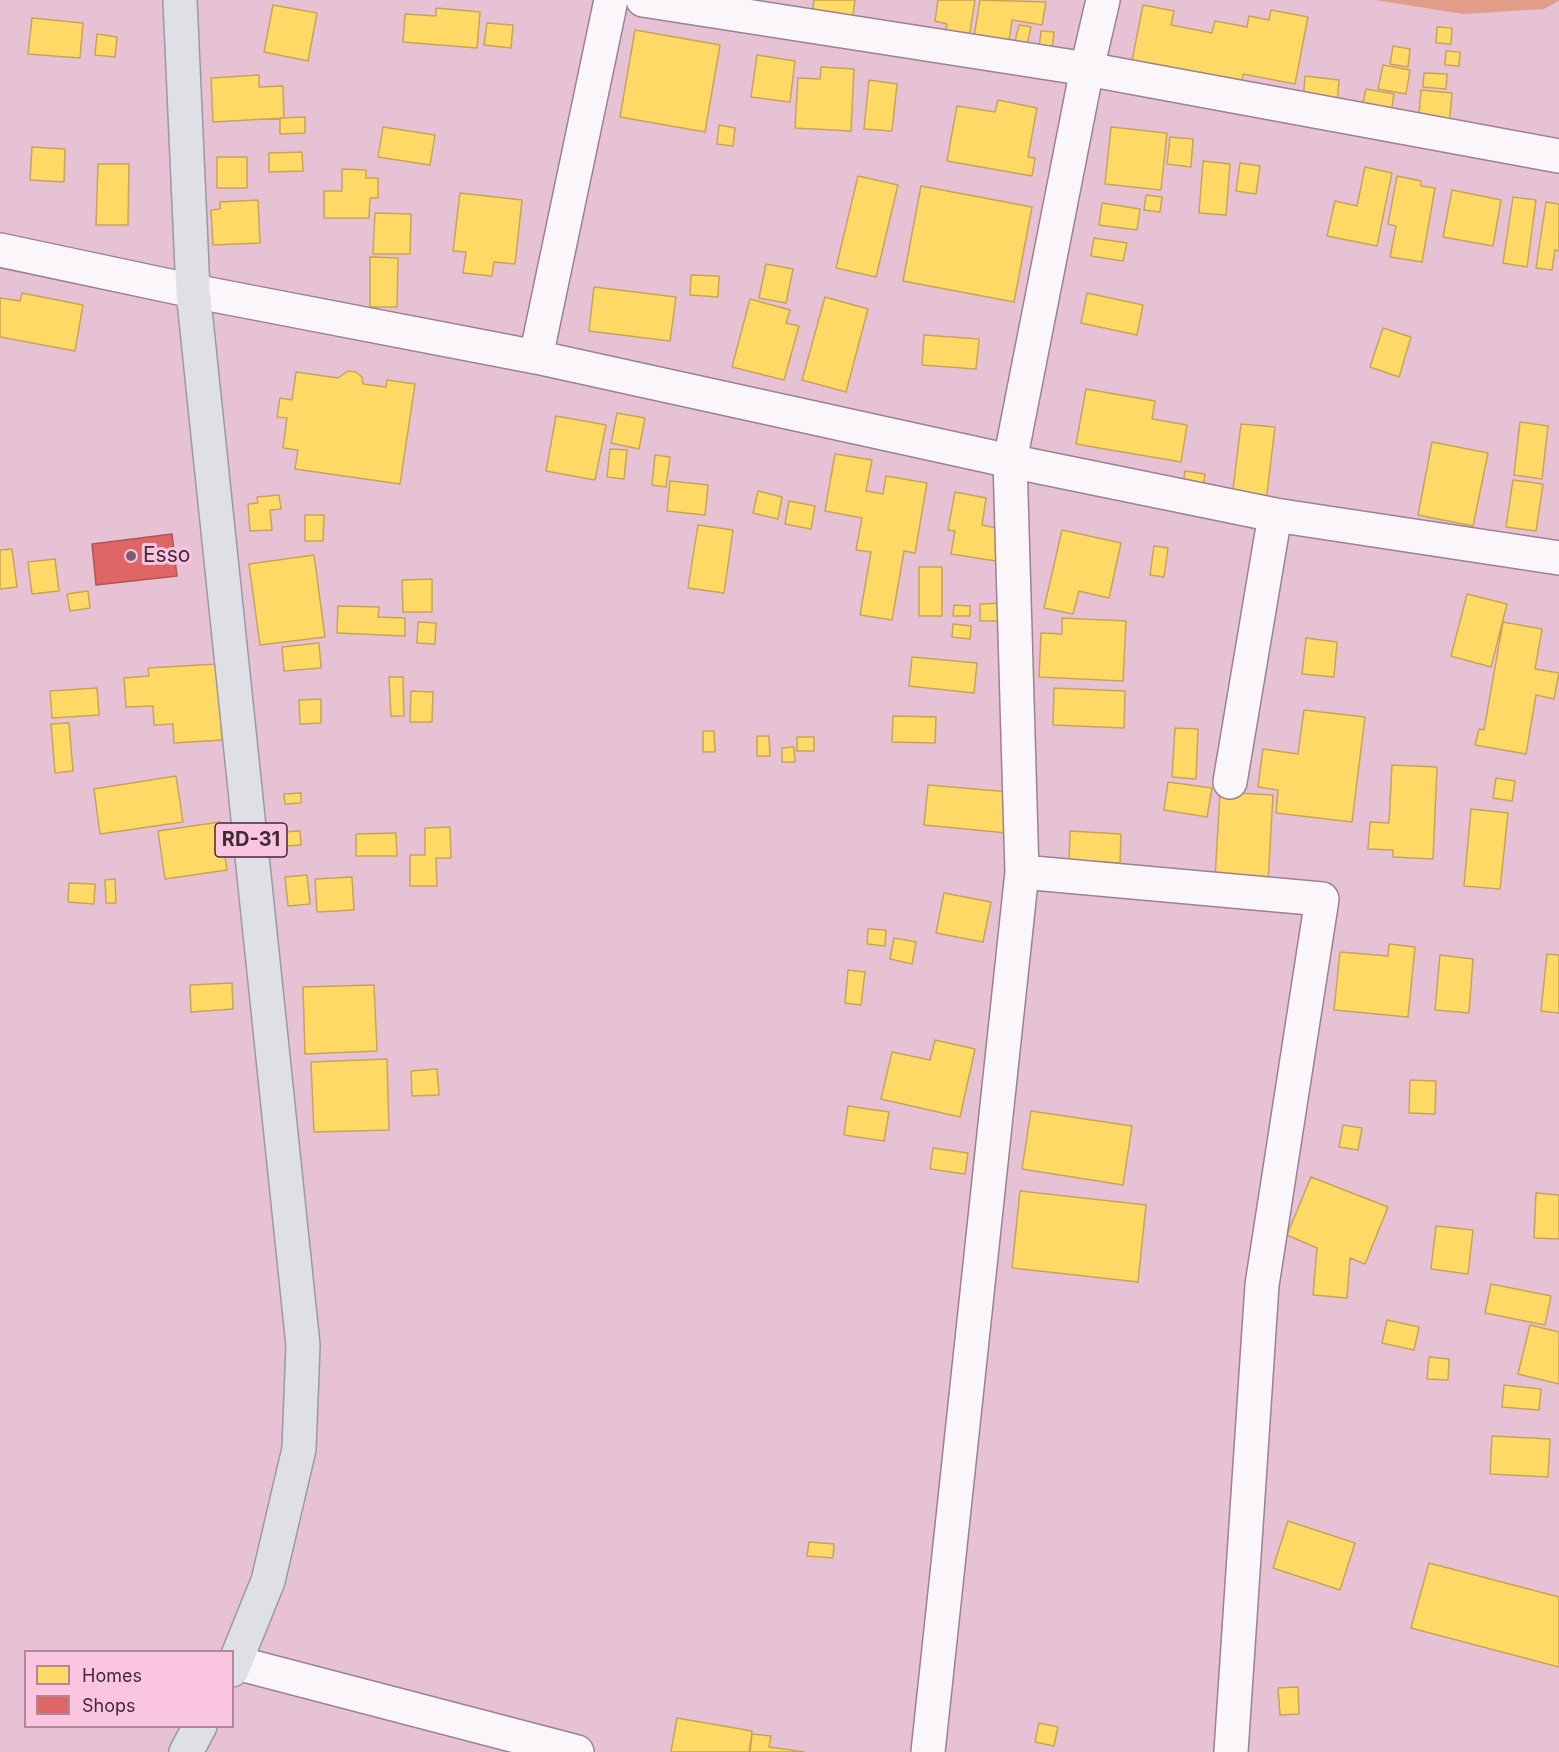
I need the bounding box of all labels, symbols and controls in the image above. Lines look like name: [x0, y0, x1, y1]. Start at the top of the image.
place label: Esso: [143, 543, 190, 569]
marker: Esso: [124, 549, 138, 563]
road number: RD-31: [215, 823, 287, 857]
legend: [24, 1650, 234, 1728]
text: Homes: [82, 1665, 142, 1686]
text: Shops: [82, 1695, 136, 1716]

